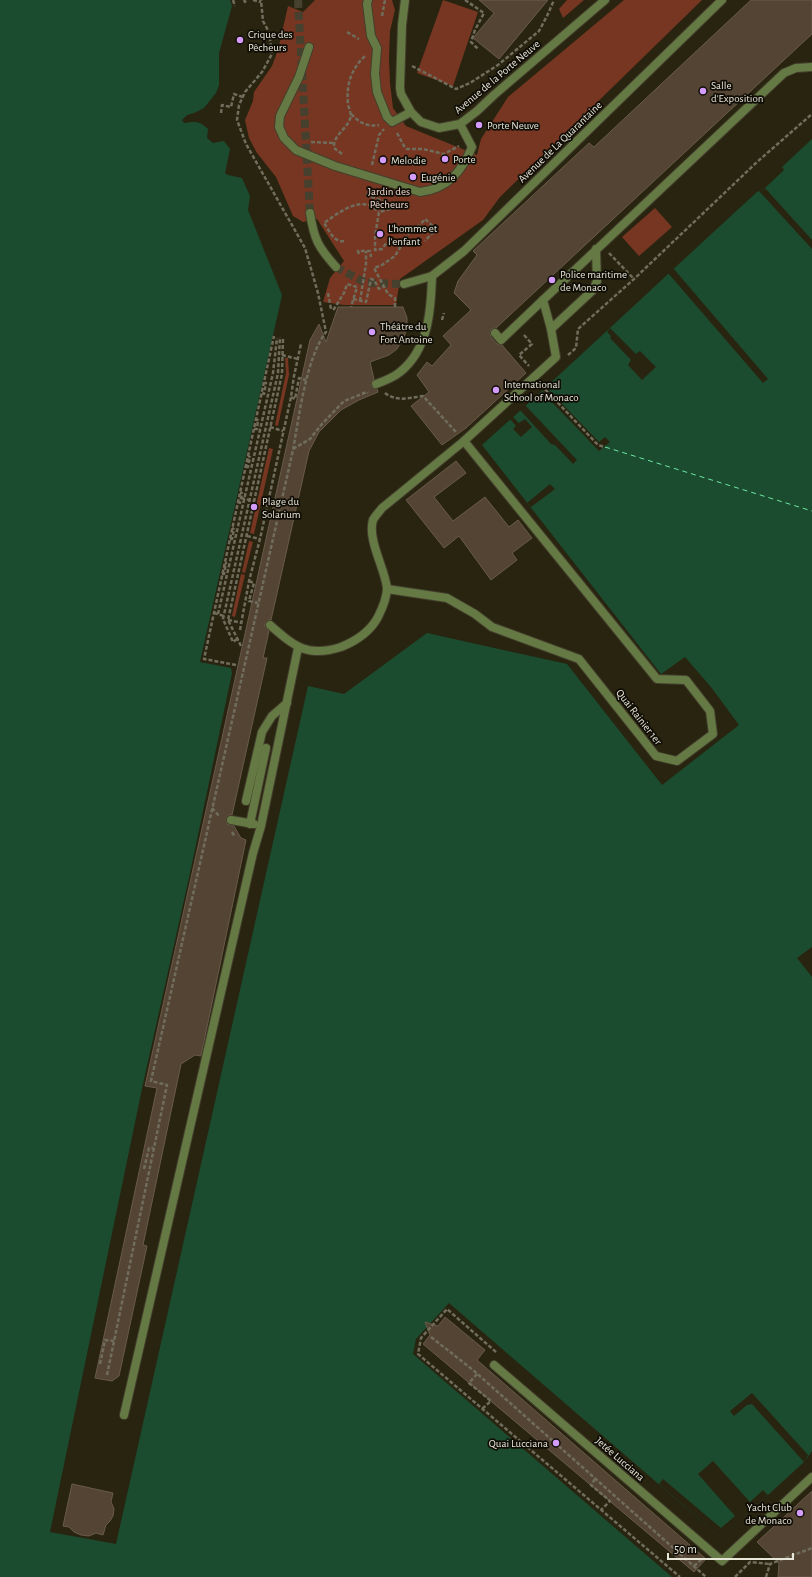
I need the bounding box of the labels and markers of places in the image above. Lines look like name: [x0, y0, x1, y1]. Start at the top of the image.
place label: Crique des Pêcheurs: [248, 29, 293, 53]
marker: Crique des Pêcheurs: [235, 35, 245, 45]
place label: Salle d'Exposition: [711, 80, 763, 104]
marker: Salle d'Exposition: [698, 86, 708, 96]
marker: Porte Neuve: [474, 120, 484, 130]
place label: Porte Neuve: [487, 120, 539, 131]
marker: Porte: [440, 154, 450, 164]
place label: Porte: [453, 154, 476, 165]
marker: Melodie: [378, 155, 388, 165]
place label: Melodie: [391, 155, 426, 166]
marker: Eugénie: [408, 172, 418, 182]
place label: Eugénie: [421, 172, 456, 183]
place label: L'homme et l'enfant: [388, 223, 438, 247]
marker: L'homme et l'enfant: [375, 229, 385, 239]
place label: Police maritime de Monaco: [560, 269, 627, 293]
marker: Police maritime de Monaco: [547, 275, 557, 285]
place label: Théâtre du Fort Antoine: [380, 321, 433, 345]
marker: Théâtre du Fort Antoine: [367, 327, 377, 337]
place label: International School of Monaco: [504, 379, 579, 403]
marker: International School of Monaco: [491, 385, 501, 395]
place label: Plage du Solarium: [262, 496, 301, 520]
marker: Plage du Solarium: [249, 502, 259, 512]
place label: Quai Lucciana: [489, 1438, 548, 1449]
marker: Quai Lucciana: [551, 1438, 561, 1448]
place label: Yacht Club de Monaco: [745, 1502, 792, 1526]
marker: Yacht Club de Monaco: [795, 1508, 805, 1518]

